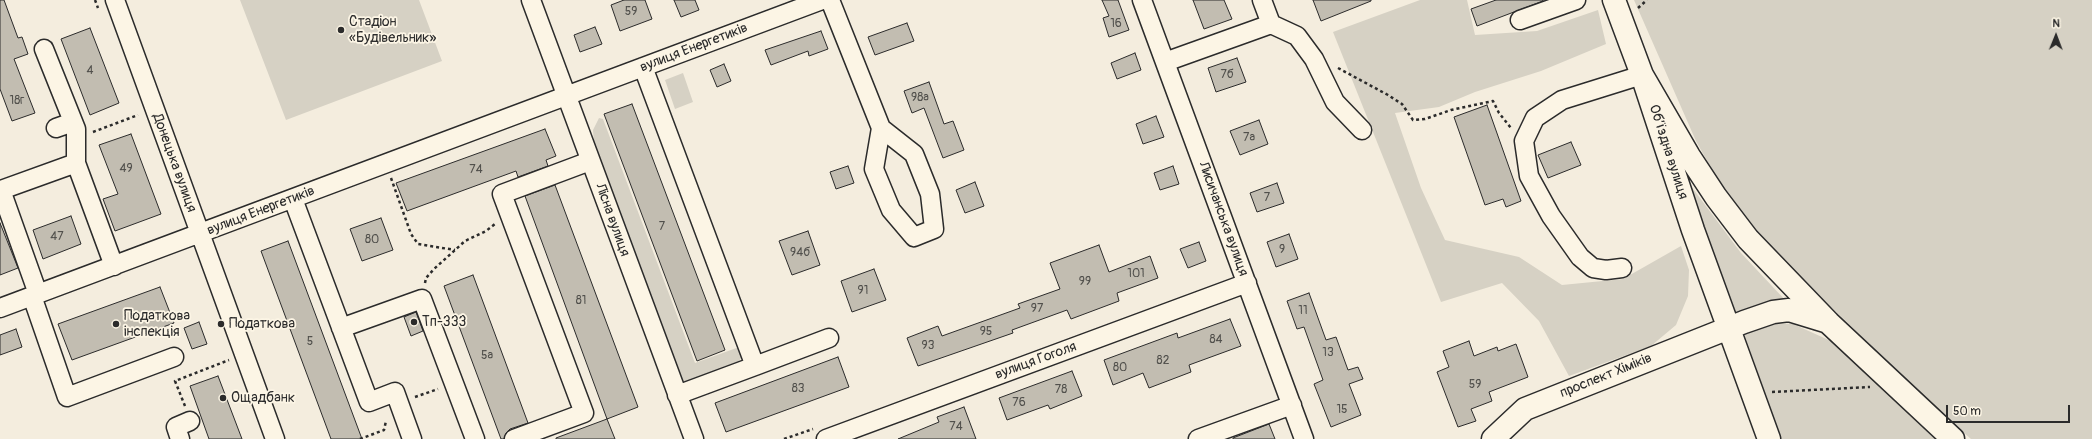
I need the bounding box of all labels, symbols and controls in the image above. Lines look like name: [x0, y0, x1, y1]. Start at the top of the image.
house number: 59: [625, 5, 637, 19]
place label: Стадіон «Будівельник»: [349, 14, 436, 46]
north arrow: [2036, 16, 2076, 56]
house number: 16: [1110, 17, 1122, 31]
text: N: [2052, 17, 2060, 30]
street label: вулиця Енергетиків: [638, 20, 750, 76]
marker: Стадіон «Будівельник»: [336, 25, 346, 35]
house number: 4: [87, 64, 93, 78]
house number: 7б: [1220, 68, 1234, 82]
house number: 98а: [911, 91, 929, 105]
house number: 18г: [10, 94, 24, 108]
street label: Об’їздна вулиця: [1645, 103, 1691, 201]
street label: Донецька вулиця: [148, 111, 200, 215]
house number: 7а: [1243, 131, 1255, 145]
street label: Лисичанська вулиця: [1194, 159, 1252, 279]
house number: 49: [119, 162, 133, 176]
house number: 74: [469, 163, 483, 177]
street label: Лісна вулиця: [591, 181, 633, 259]
street label: вулиця Енергетиків: [205, 183, 317, 239]
house number: 7: [1264, 191, 1270, 205]
house number: 7: [659, 220, 665, 234]
house number: 47: [50, 230, 64, 244]
house number: 80: [365, 233, 379, 247]
house number: 9: [1279, 243, 1285, 257]
house number: 94б: [790, 246, 810, 260]
house number: 101: [1127, 267, 1145, 281]
house number: 99: [1079, 275, 1091, 289]
house number: 91: [858, 284, 868, 298]
house number: 81: [576, 294, 586, 308]
house number: 97: [1031, 302, 1043, 316]
house number: 11: [1298, 304, 1308, 318]
place label: Податкова інспекція: [124, 308, 190, 340]
place label: Тп-333: [422, 314, 466, 330]
place label: Податкова: [229, 316, 295, 332]
marker: Тп-333: [409, 317, 419, 327]
marker: Податкова інспекція: [111, 319, 121, 329]
marker: Податкова: [216, 319, 226, 329]
house number: 95: [980, 325, 992, 339]
house number: 84: [1209, 333, 1223, 347]
house number: 5: [307, 335, 313, 349]
house number: 93: [922, 339, 934, 353]
street label: вулиця Гоголя: [993, 339, 1079, 383]
house number: 13: [1322, 346, 1334, 360]
house number: 5а: [481, 349, 493, 363]
street label: проспект Хіміків: [1557, 350, 1655, 402]
house number: 82: [1157, 354, 1169, 368]
house number: 80: [1113, 361, 1127, 375]
house number: 59: [1469, 378, 1481, 392]
house number: 83: [792, 382, 804, 396]
house number: 78: [1055, 383, 1067, 397]
place label: Ощадбанк: [231, 390, 295, 406]
marker: Ощадбанк: [218, 393, 228, 403]
house number: 76: [1012, 396, 1026, 410]
scale bar: [1948, 397, 2072, 423]
house number: 15: [1336, 403, 1348, 417]
text: 50 m: [1953, 404, 1981, 419]
house number: 74: [949, 420, 963, 434]

